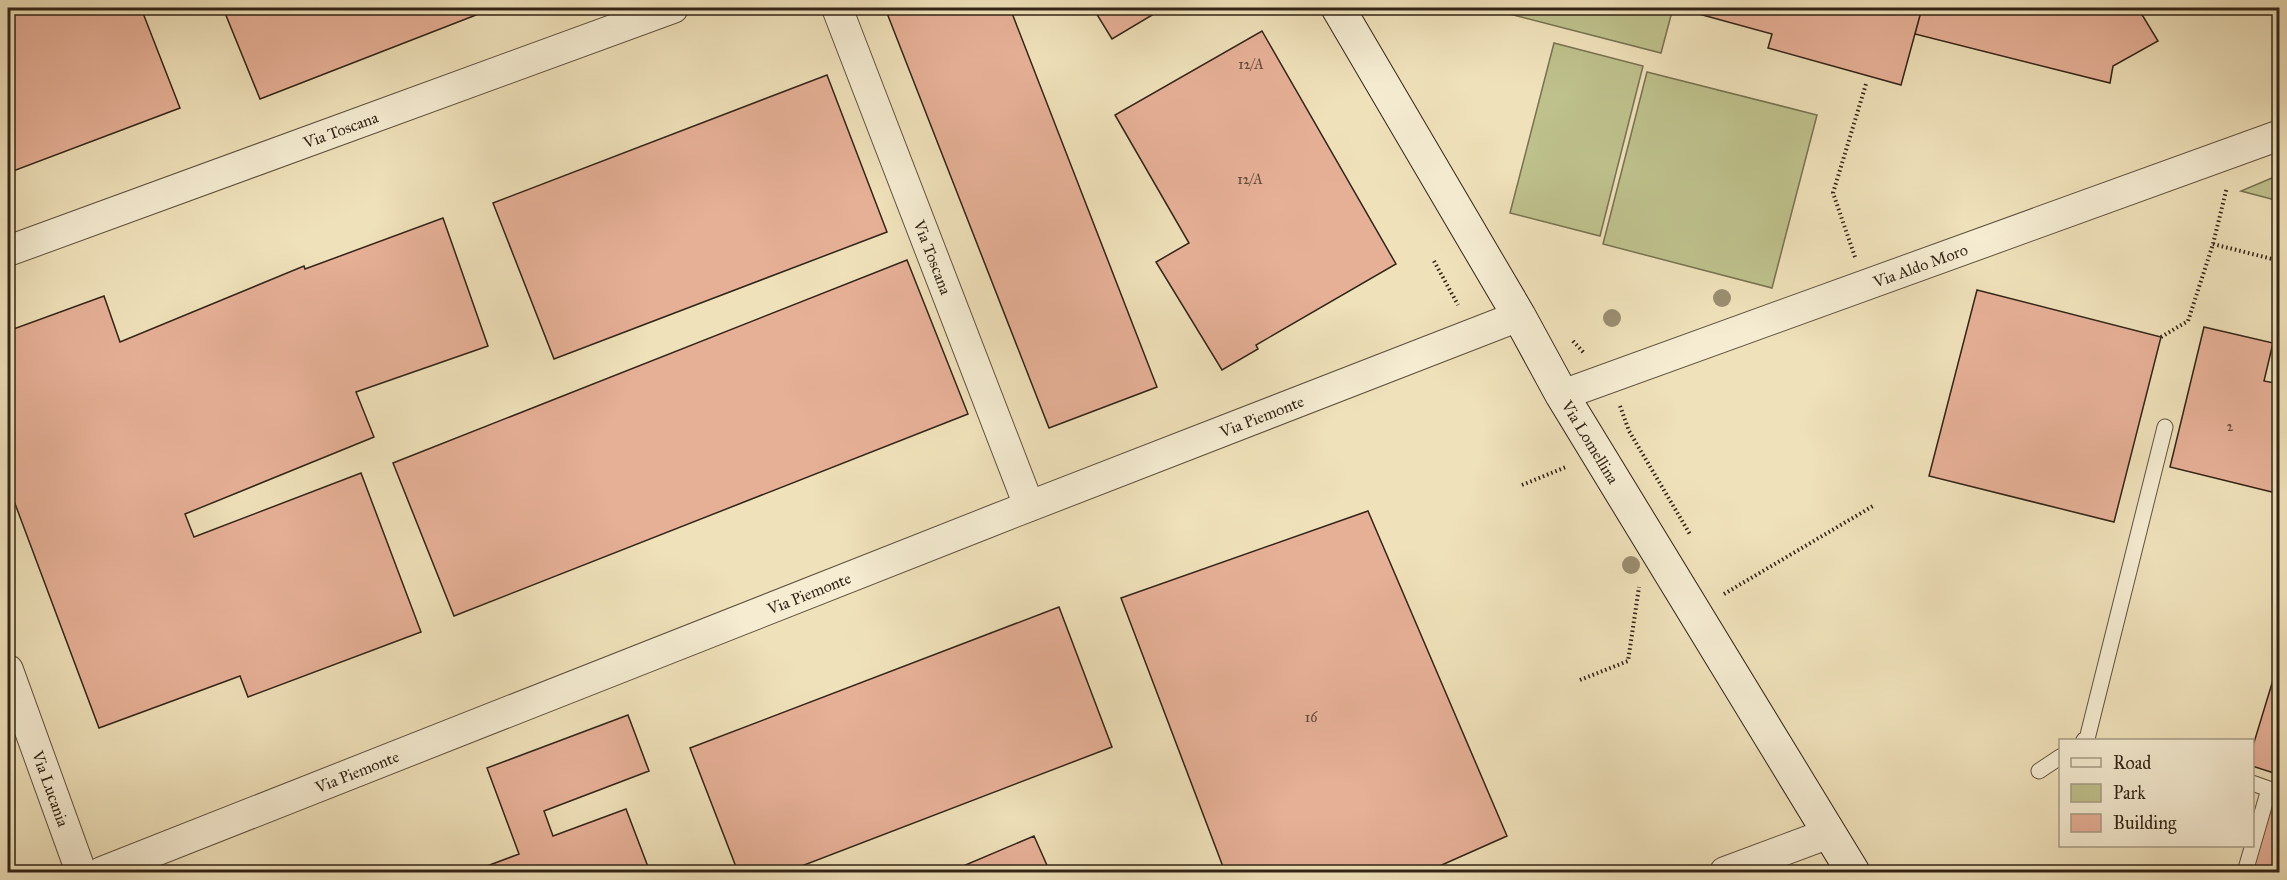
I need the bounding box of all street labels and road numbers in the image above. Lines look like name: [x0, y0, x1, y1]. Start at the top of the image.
street label: Via Toscana: [300, 107, 381, 152]
street label: Via Toscana: [910, 216, 956, 297]
street label: Via Aldo Moro: [1869, 239, 1970, 291]
street label: Via Piemonte: [1216, 391, 1307, 441]
street label: Via Lomellina: [1557, 396, 1623, 487]
street label: Via Piemonte: [763, 568, 854, 618]
street label: Via Piemonte: [311, 746, 402, 797]
street label: Via Lucania: [28, 747, 73, 829]

